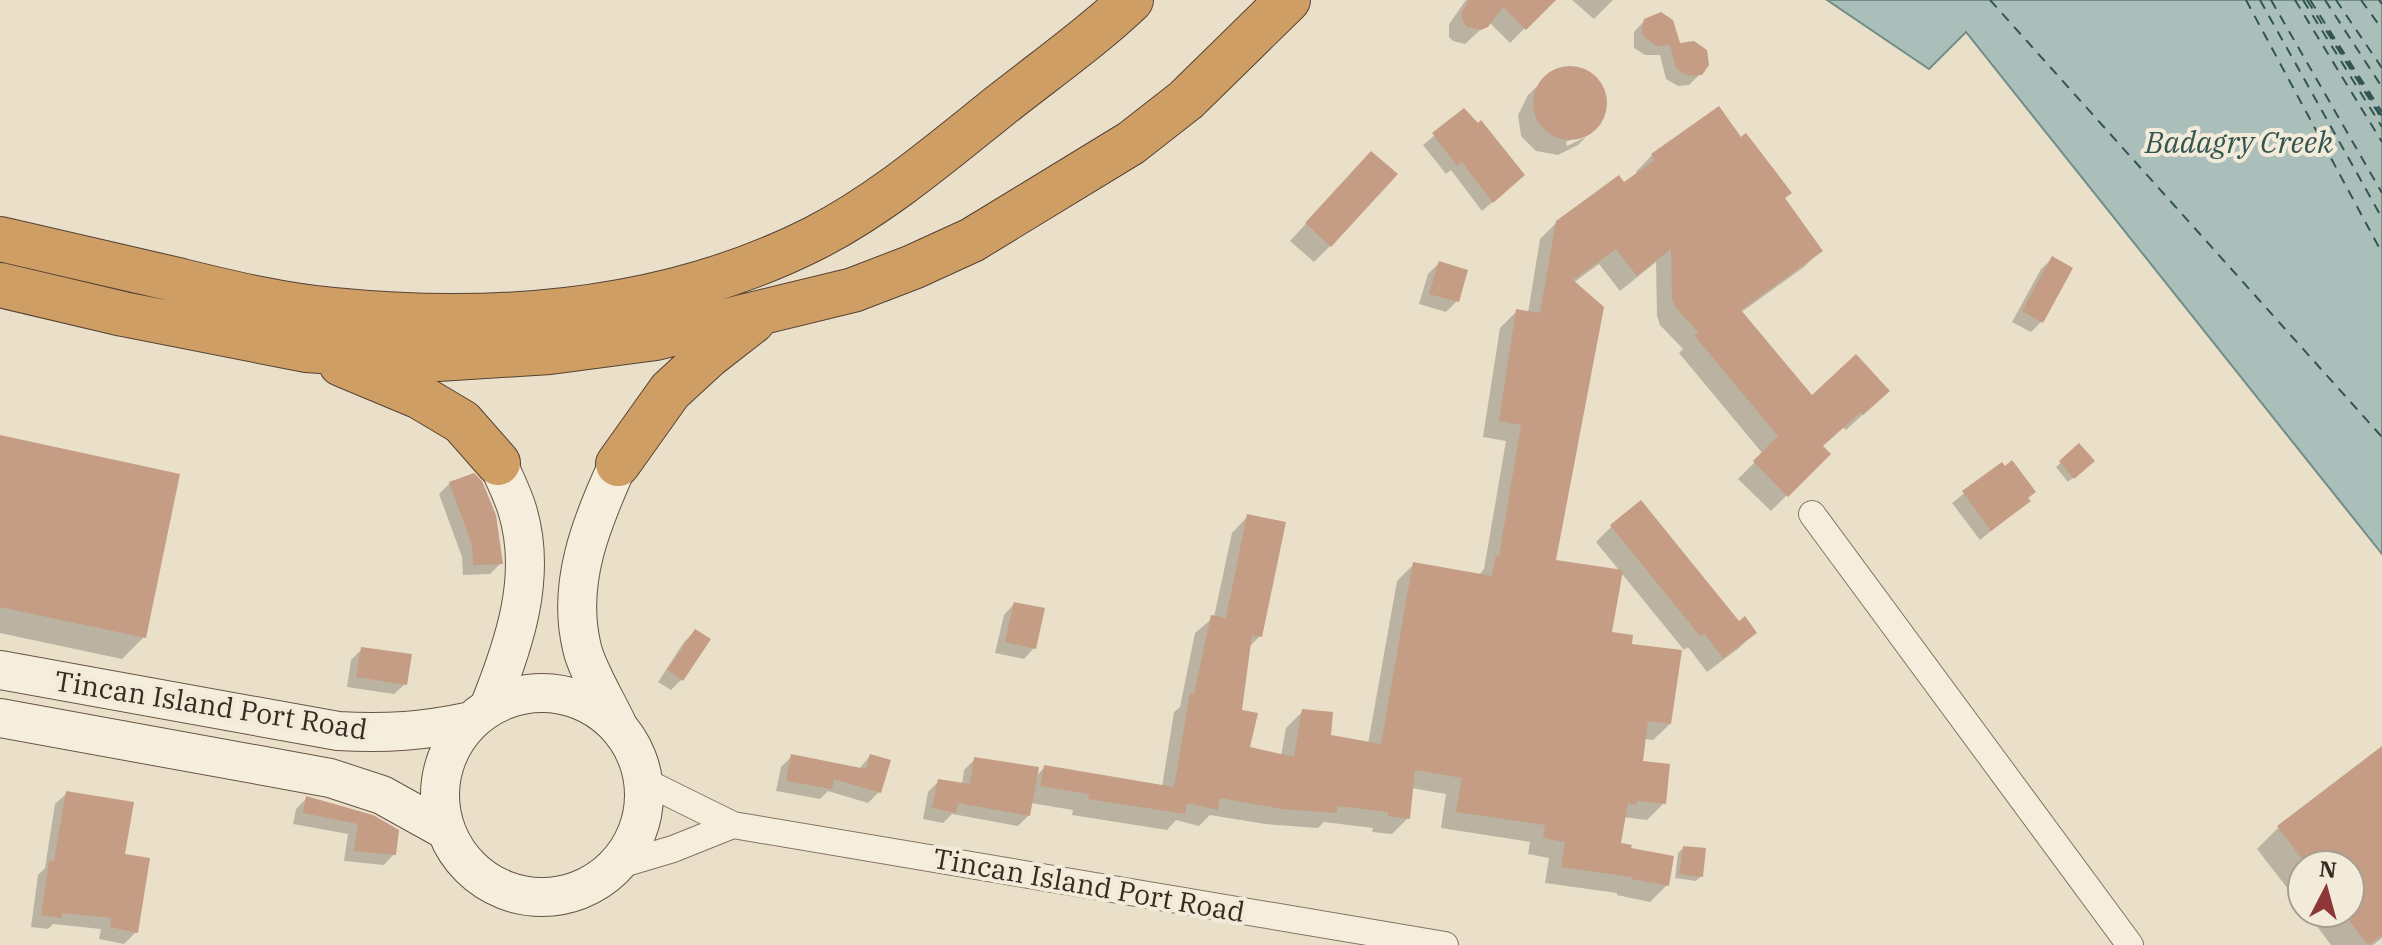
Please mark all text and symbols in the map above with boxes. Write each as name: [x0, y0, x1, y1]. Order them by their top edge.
water label: Badagry Creek: [2144, 122, 2333, 161]
street label: Tincan Island Port Road: [52, 662, 370, 747]
street label: Tincan Island Port Road: [930, 839, 1248, 930]
north arrow: [2286, 849, 2366, 929]
text: N: [2318, 853, 2338, 884]

